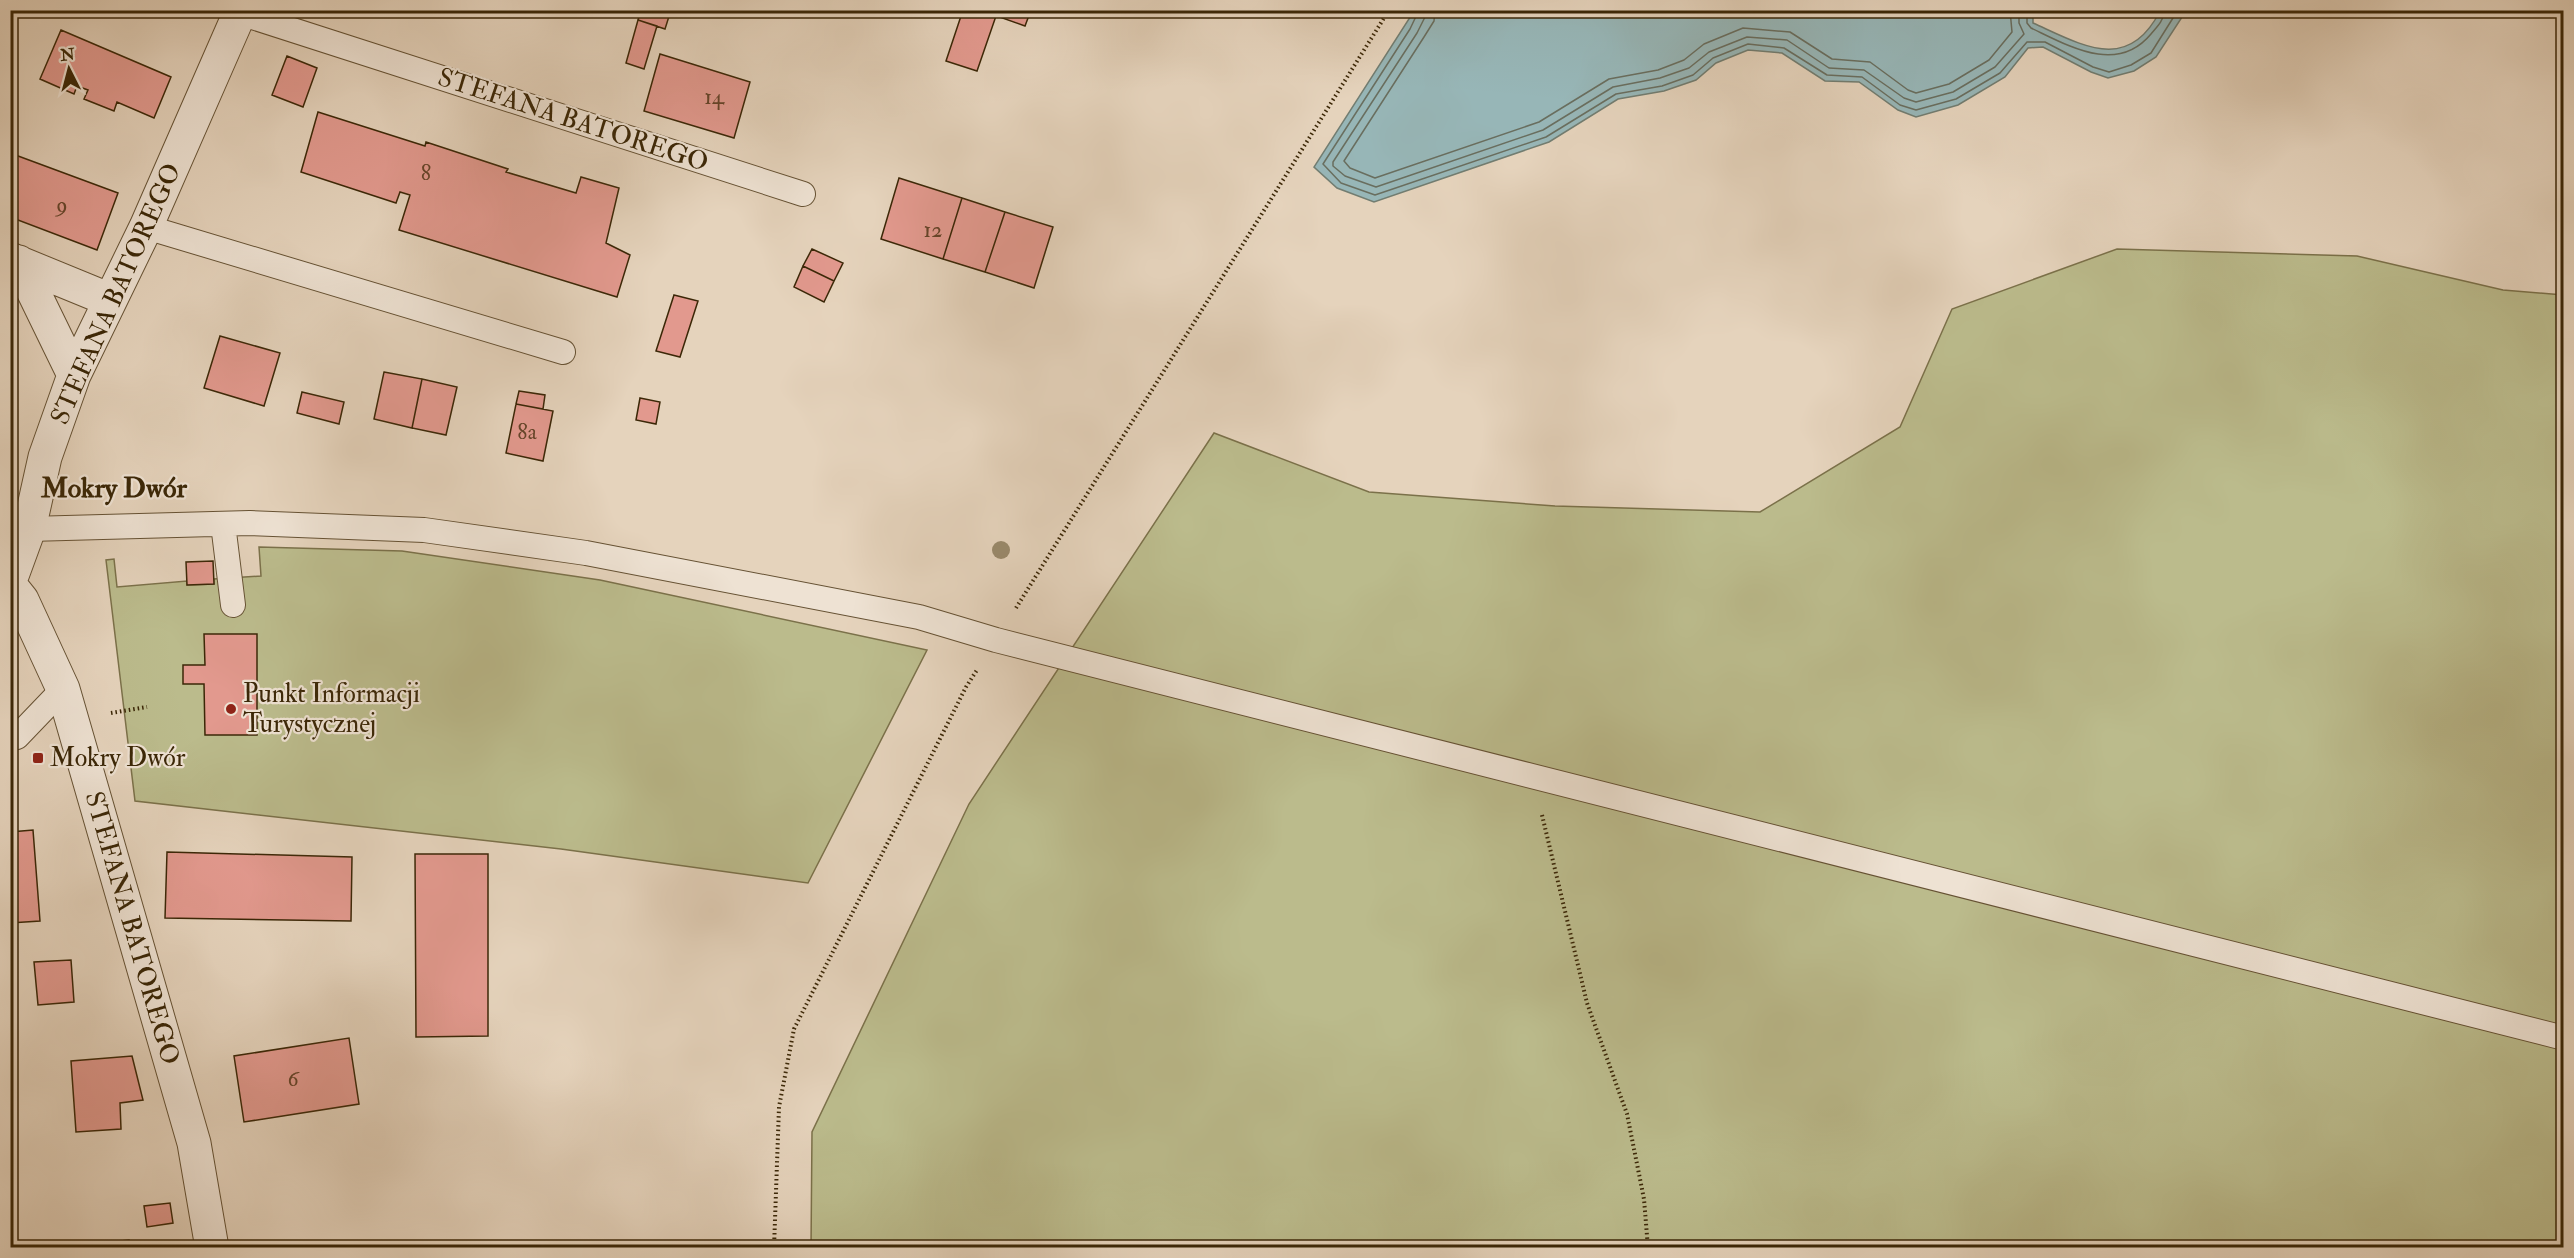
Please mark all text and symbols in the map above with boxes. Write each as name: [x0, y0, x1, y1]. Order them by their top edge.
north arrow: [39, 39, 99, 99]
text: N: [58, 44, 76, 66]
street label: STEFANA BATOREGO: [434, 61, 712, 179]
house number: 14: [704, 83, 725, 111]
street label: STEFANA BATOREGO: [44, 158, 188, 430]
house number: 8: [421, 159, 431, 187]
house number: 9: [54, 191, 68, 219]
house number: 12: [923, 216, 943, 244]
house number: 8a: [517, 418, 538, 446]
district label: Mokry Dwór: [40, 471, 187, 506]
place label: Punkt Informacji Turystycznej: [243, 678, 420, 740]
marker: Punkt Informacji Turystycznej: [224, 702, 238, 716]
place label: Mokry Dwór: [50, 742, 186, 774]
marker: Mokry Dwór: [31, 751, 45, 765]
street label: STEFANA BATOREGO: [78, 788, 186, 1068]
house number: 6: [287, 1065, 300, 1093]

